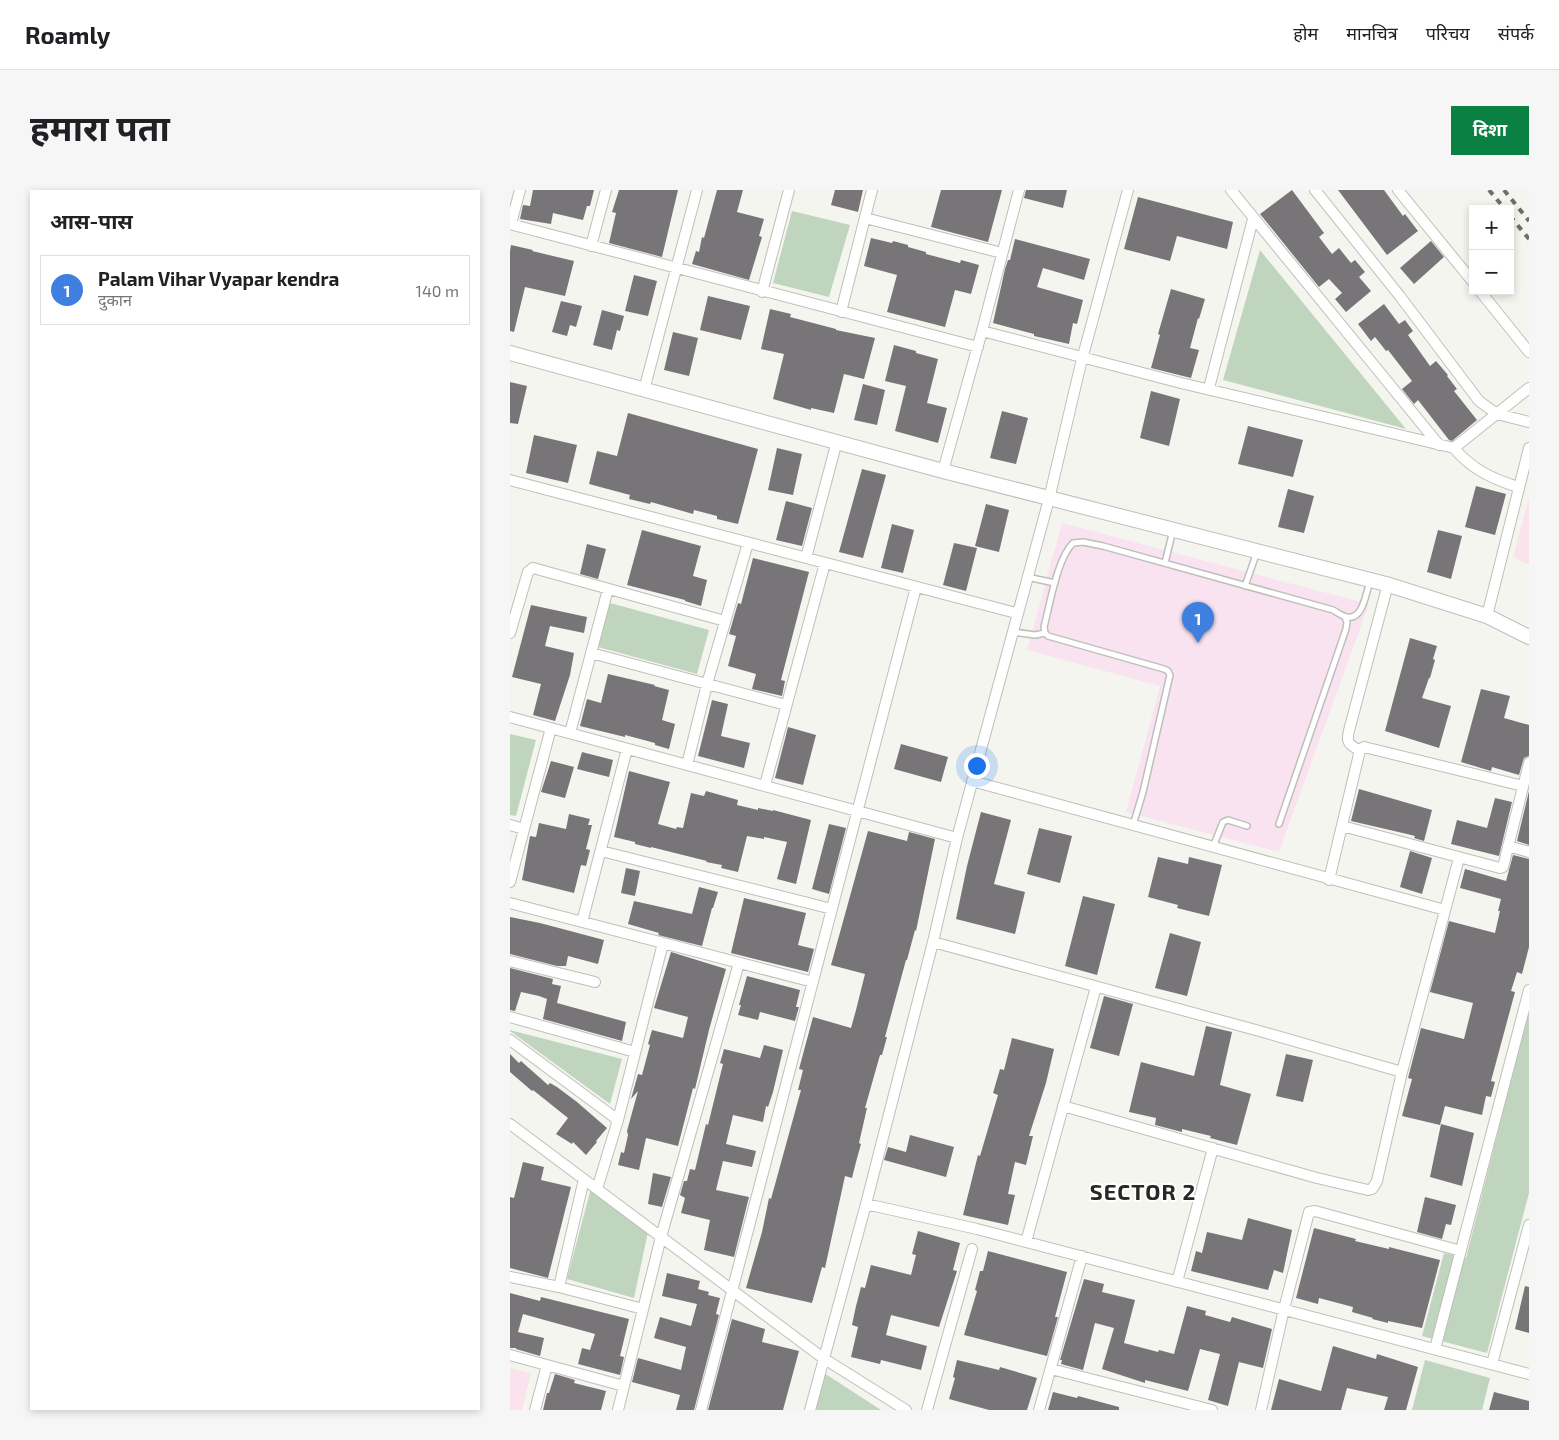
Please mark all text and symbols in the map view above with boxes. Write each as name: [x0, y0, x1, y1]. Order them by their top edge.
text: Roamly: [25, 20, 110, 49]
text: होम: [1293, 22, 1318, 44]
text: मानचित्र: [1346, 22, 1398, 44]
text: परिचय: [1426, 22, 1470, 44]
text: संपर्क: [1498, 22, 1534, 44]
text: हमारा पता: [30, 106, 170, 148]
button: दिशा: [1451, 106, 1529, 155]
map controls: [1469, 205, 1514, 295]
button: +: [1469, 205, 1514, 250]
text: आस-पास: [50, 208, 133, 233]
button: −: [1469, 250, 1514, 295]
text: Palam Vihar Vyapar kendra: [98, 267, 339, 290]
text: 1: [64, 281, 70, 300]
text: 140 m: [416, 281, 459, 300]
text: दुकान: [98, 290, 132, 309]
pin: 1: [1182, 602, 1214, 643]
your location: [964, 753, 990, 779]
district label: SECTOR 2: [1090, 1178, 1196, 1204]

